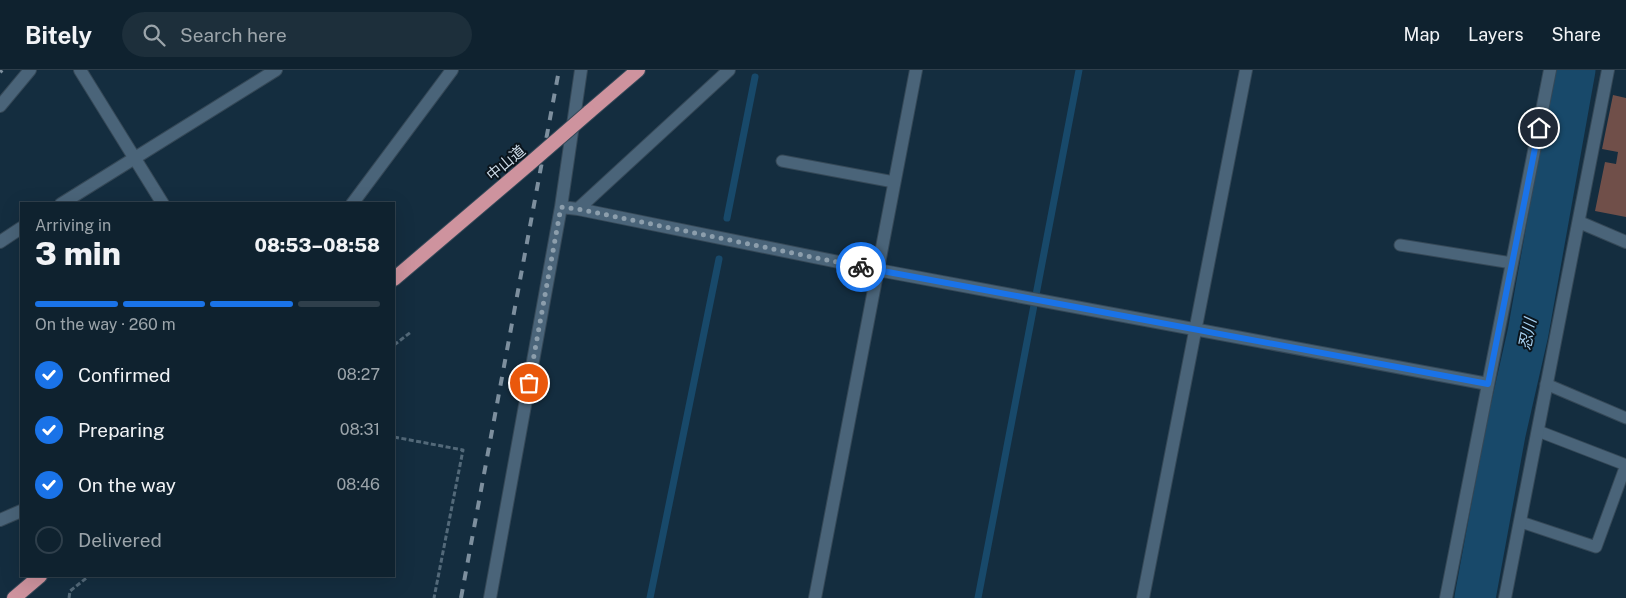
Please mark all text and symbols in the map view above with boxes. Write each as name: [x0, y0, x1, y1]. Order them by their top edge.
search box: [122, 12, 472, 57]
text: Bitely: [25, 21, 92, 49]
icon: search: [140, 21, 168, 49]
text: Search here: [180, 24, 287, 46]
text: Map: [1404, 24, 1440, 45]
text: Layers: [1468, 24, 1524, 45]
text: Share: [1552, 24, 1601, 45]
pin: [1518, 107, 1560, 149]
icon: home: [1525, 114, 1553, 142]
street label: 中山道: [483, 142, 528, 184]
text: Arriving in: [35, 216, 111, 235]
text: 08:53–08:58: [254, 234, 380, 256]
text: 3 min: [35, 235, 121, 272]
courier: [836, 242, 886, 292]
icon: bike: [847, 253, 875, 281]
text: On the way · 260 m: [35, 315, 176, 334]
water label: 忍川: [1515, 315, 1540, 352]
icon: check: [35, 361, 63, 389]
pin: [508, 362, 550, 404]
text: Confirmed: [78, 364, 171, 386]
text: 08:27: [337, 365, 380, 384]
icon: bag: [515, 369, 543, 397]
icon: check: [35, 416, 63, 444]
text: Preparing: [78, 419, 165, 441]
text: 08:31: [340, 420, 380, 439]
icon: check: [35, 471, 63, 499]
text: On the way: [78, 474, 176, 496]
text: 08:46: [336, 475, 380, 494]
text: Delivered: [78, 529, 162, 551]

